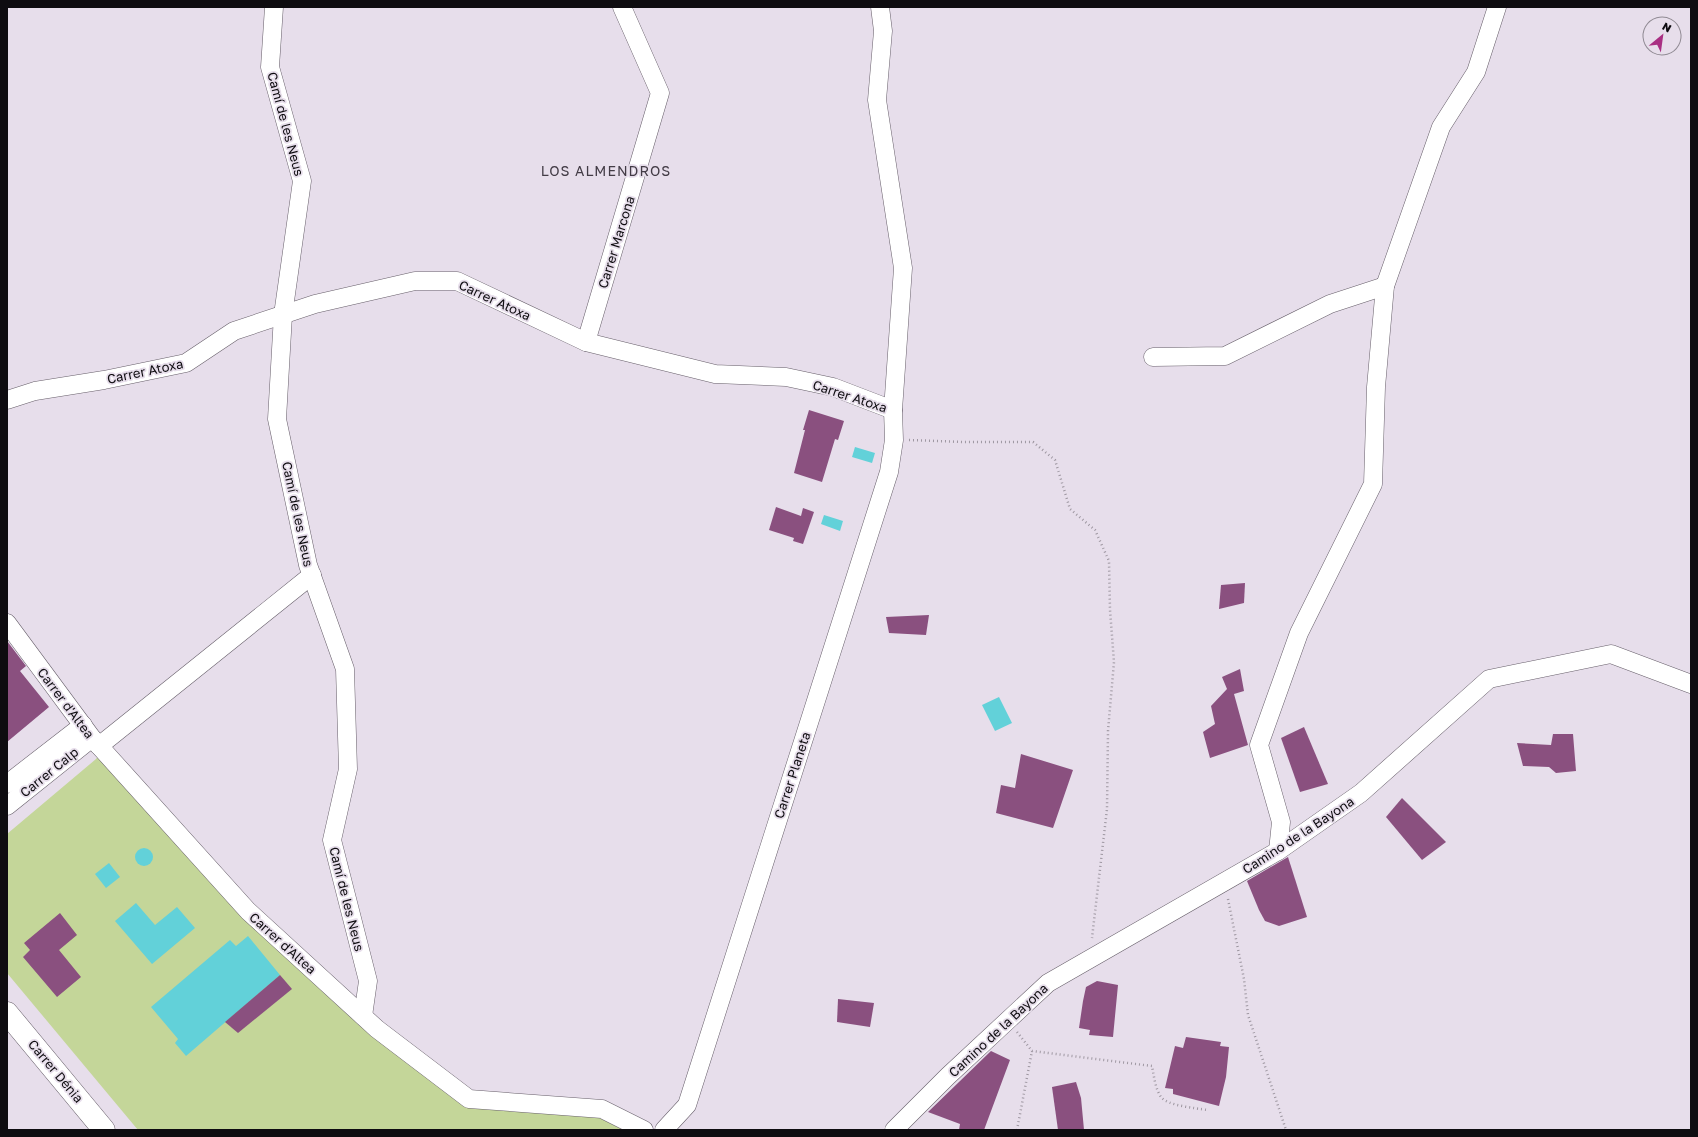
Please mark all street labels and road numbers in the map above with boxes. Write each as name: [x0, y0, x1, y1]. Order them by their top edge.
street label: Camí de les Neus: [264, 70, 308, 178]
street label: Carrer Marcona: [594, 194, 638, 290]
street label: Carrer Atoxa: [457, 276, 533, 324]
street label: Carrer Atoxa: [106, 355, 184, 387]
street label: Carrer Atoxa: [811, 376, 889, 416]
street label: Camí de les Neus: [279, 460, 317, 568]
street label: Carrer d'Altea: [34, 665, 98, 741]
street label: Carrer Planeta: [770, 730, 814, 820]
street label: Carrer Calp: [17, 744, 81, 800]
street label: Camino de la Bayona: [1239, 793, 1357, 877]
street label: Camí de les Neus: [326, 845, 368, 953]
street label: Carrer d'Altea: [246, 909, 320, 977]
street label: Camino de la Bayona: [945, 980, 1051, 1080]
street label: Carrer Dénia: [25, 1036, 87, 1106]

